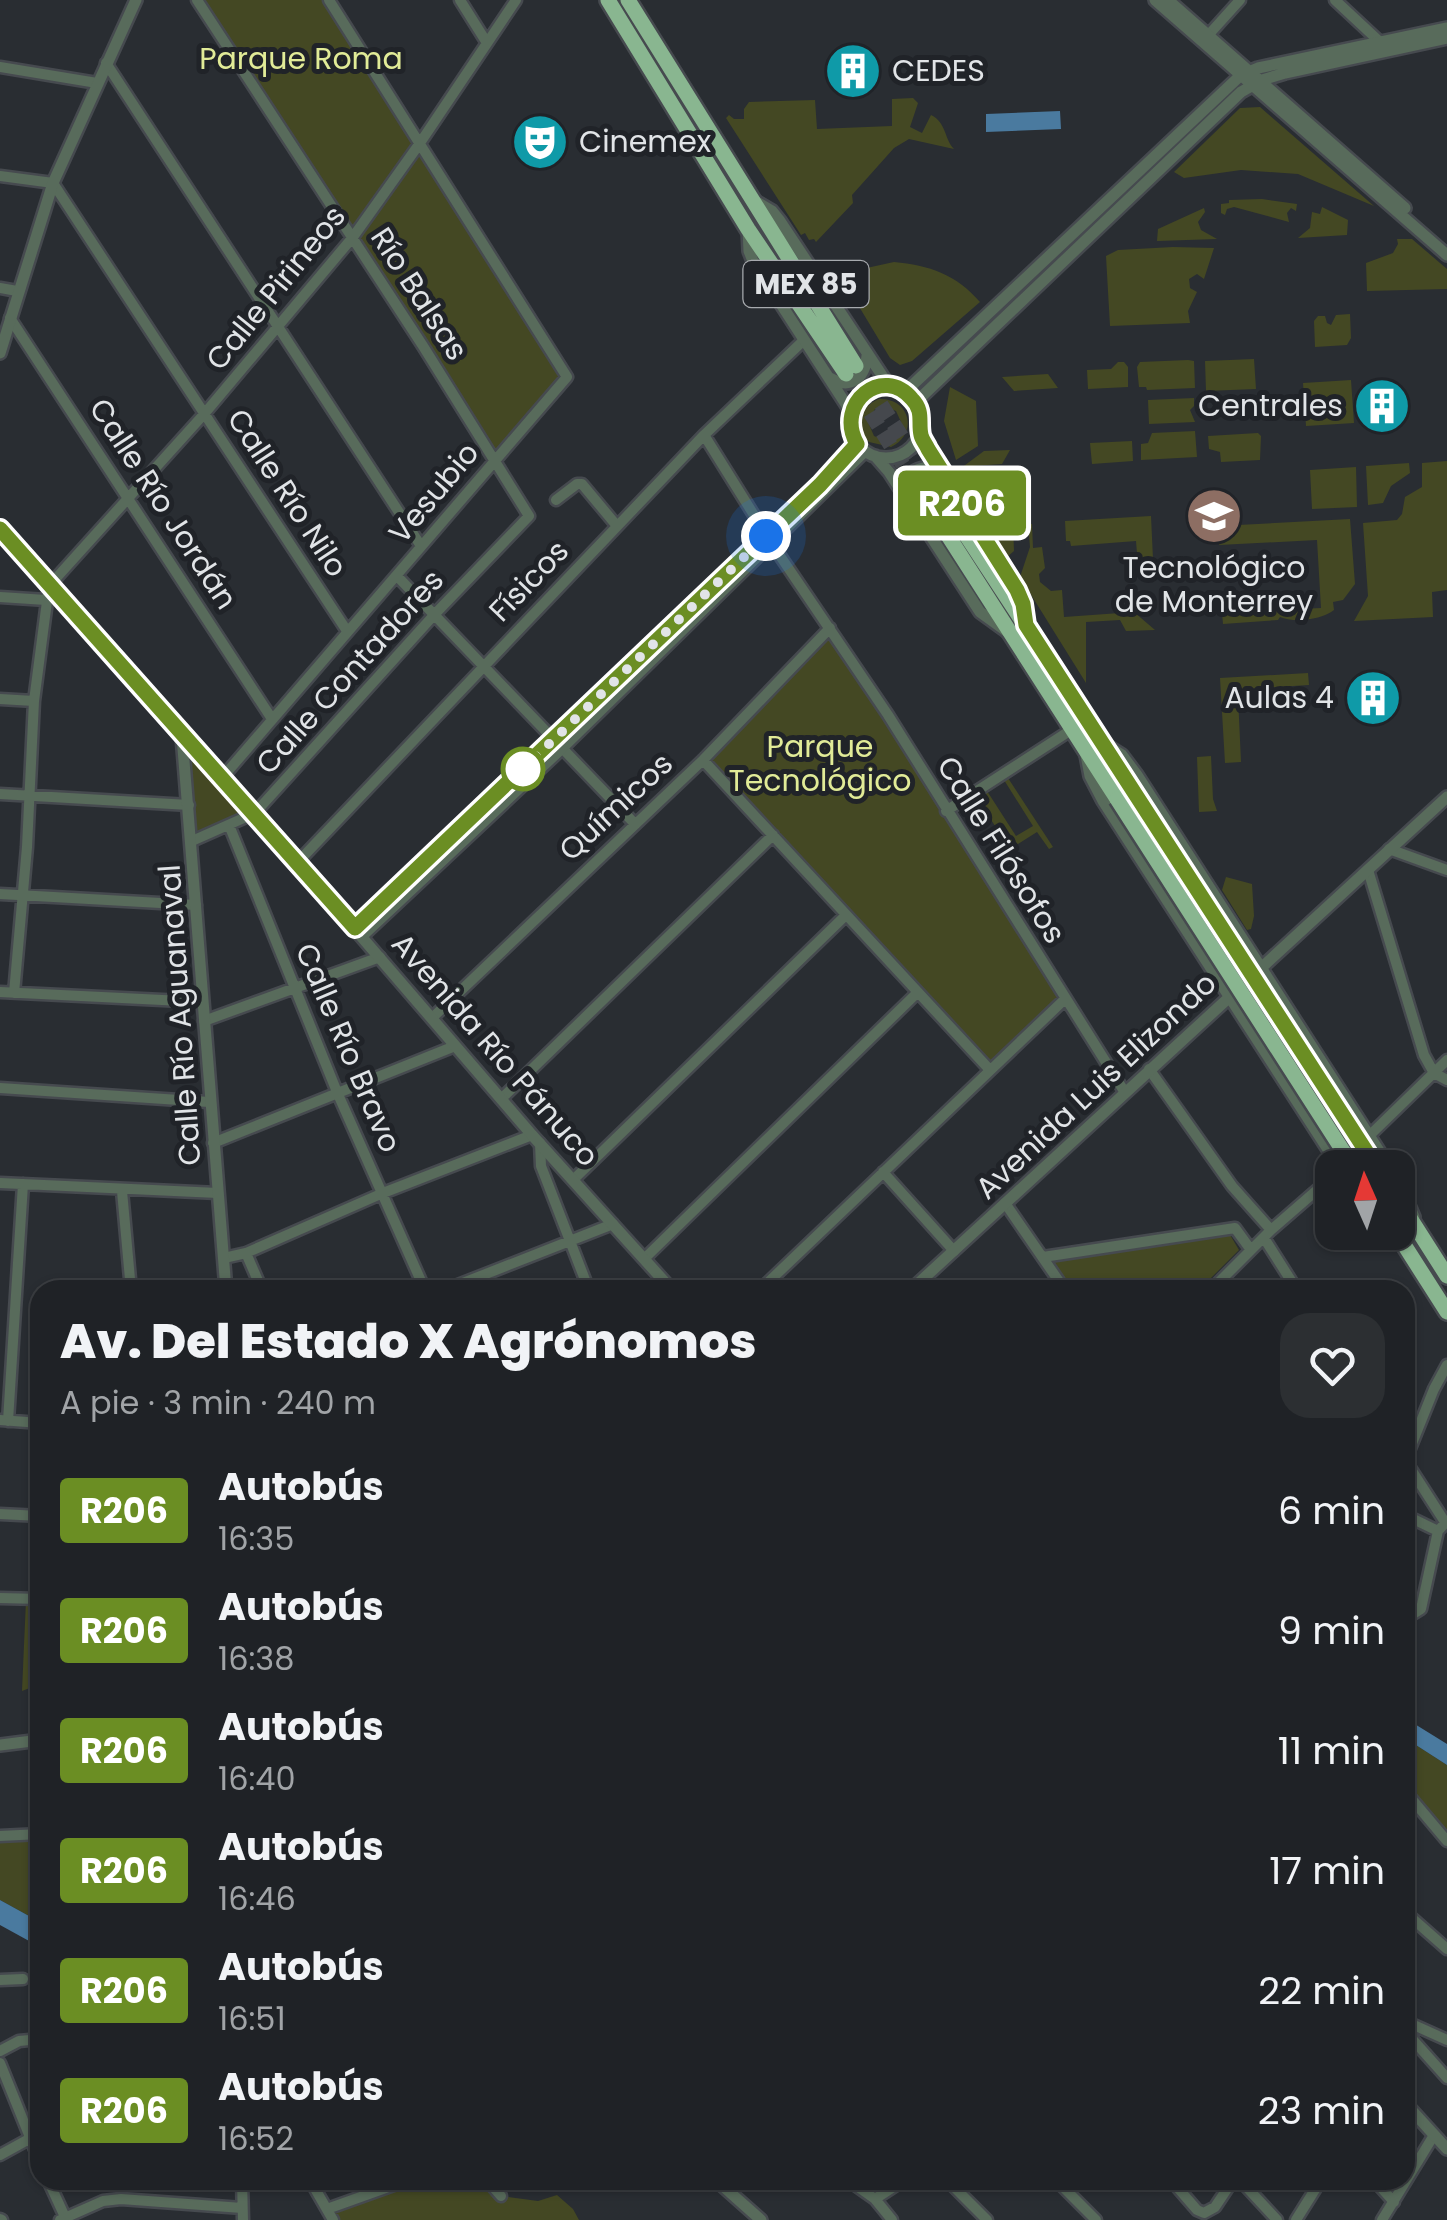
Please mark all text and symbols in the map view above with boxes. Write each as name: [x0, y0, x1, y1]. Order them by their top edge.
park label: Parque Roma: [199, 37, 403, 80]
building icon: CEDES: [823, 41, 883, 101]
place label: CEDES: [892, 49, 985, 92]
theatre icon: Cinemex: [510, 112, 570, 172]
place label: Cinemex: [579, 120, 711, 163]
street label: Calle Pirineos: [196, 196, 356, 379]
street label: Río Balsas: [360, 219, 478, 369]
road number: MEX 85: [744, 261, 868, 307]
building icon: Centrales: [1352, 376, 1412, 436]
place label: Centrales: [1198, 384, 1343, 427]
street label: Calle Río Jordán: [79, 390, 248, 618]
street label: Calle Río Nilo: [217, 400, 358, 585]
street label: Vesubio: [378, 433, 489, 553]
line badge: R206: [892, 470, 1032, 536]
text: R206: [918, 479, 1006, 528]
school or university icon: Tecnológico de Monterrey: [1184, 486, 1244, 546]
your location: [741, 511, 791, 561]
street label: Físicos: [479, 530, 578, 631]
place label: Tecnológico de Monterrey: [1115, 546, 1313, 623]
street label: Calle Contadores: [246, 560, 453, 784]
building icon: Aulas 4: [1343, 668, 1403, 728]
place label: Aulas 4: [1224, 676, 1334, 719]
park label: Parque Tecnológico: [728, 725, 912, 802]
street label: Químicos: [549, 743, 682, 871]
unlabelled marker: [502, 748, 544, 790]
street label: Calle Filósofos: [927, 748, 1076, 952]
street label: Calle Río Aguanaval: [148, 863, 211, 1167]
street label: Avenida Río Pánuco: [382, 923, 609, 1176]
street label: Calle Río Bravo: [285, 937, 412, 1159]
street label: Avenida Luis Elizondo: [966, 962, 1226, 1209]
north arrow: [1315, 1150, 1415, 1250]
map controls: [1315, 1150, 1415, 1250]
text: Av. Del Estado X Agrónomos: [60, 1308, 757, 1375]
button: heart: [1280, 1313, 1385, 1418]
text: A pie · 3 min · 240 m: [60, 1380, 376, 1425]
text: Autobús: [218, 1460, 384, 1513]
text: 6 min: [1278, 1484, 1385, 1537]
text: R206: [80, 1486, 168, 1535]
text: 16:35: [218, 1516, 294, 1561]
text: Autobús: [218, 1580, 384, 1633]
text: 9 min: [1278, 1604, 1385, 1657]
text: R206: [80, 1606, 168, 1655]
text: 16:38: [218, 1636, 294, 1681]
text: Autobús: [218, 1700, 384, 1753]
text: 11 min: [1278, 1724, 1385, 1777]
text: R206: [80, 1726, 168, 1775]
text: 16:40: [218, 1756, 296, 1801]
text: Autobús: [218, 1820, 384, 1873]
text: 17 min: [1269, 1844, 1385, 1897]
text: R206: [80, 1846, 168, 1895]
text: 16:46: [218, 1876, 296, 1921]
text: Autobús: [218, 1940, 384, 1993]
text: 22 min: [1258, 1964, 1385, 2017]
text: R206: [80, 1966, 168, 2015]
text: 16:51: [218, 1996, 286, 2041]
text: Autobús: [218, 2060, 384, 2113]
text: 23 min: [1258, 2084, 1385, 2137]
text: R206: [80, 2086, 168, 2135]
text: 16:52: [218, 2116, 294, 2161]

